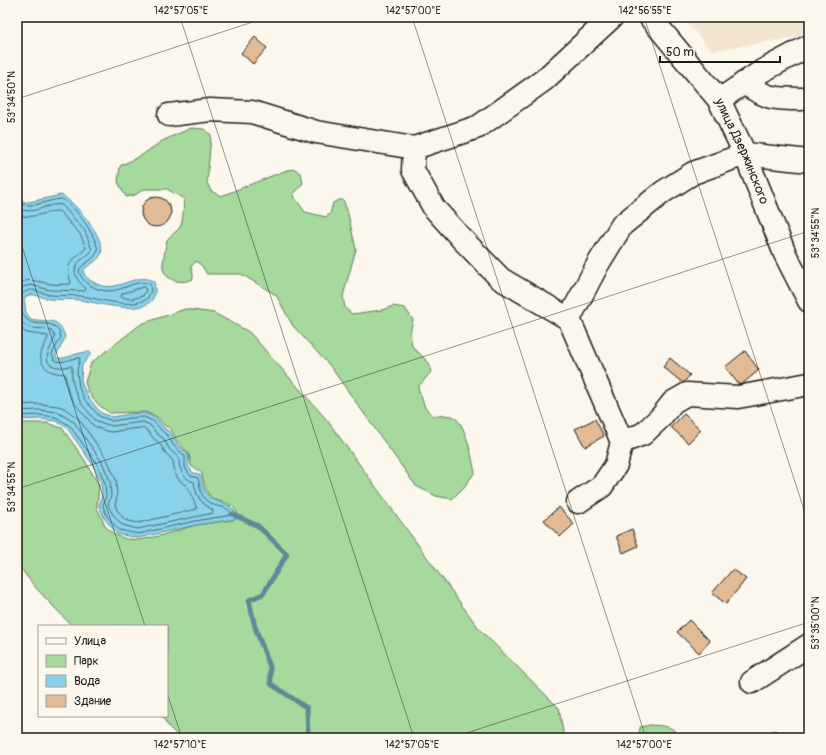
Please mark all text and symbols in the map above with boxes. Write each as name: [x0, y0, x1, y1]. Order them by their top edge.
text: 142°57'05"E: [154, 5, 208, 17]
text: 142°57'00"E: [385, 5, 441, 17]
text: 142°56'55"E: [619, 5, 672, 17]
scale bar: [660, 38, 780, 64]
text: 50 m: [666, 45, 694, 60]
text: 53°34'50"N: [6, 71, 18, 123]
street label: улица Дзержинского: [711, 95, 772, 206]
text: 53°34'55"N: [810, 208, 822, 258]
text: 53°34'55"N: [6, 462, 18, 512]
text: 53°35'00"N: [810, 596, 822, 649]
legend: [38, 625, 168, 717]
text: Улица: [74, 634, 106, 649]
text: Парк: [74, 654, 99, 669]
text: Вода: [74, 674, 100, 689]
text: Здание: [74, 694, 111, 709]
text: 142°57'10"E: [154, 739, 206, 751]
text: 142°57'05"E: [385, 739, 439, 751]
text: 142°57'00"E: [616, 739, 672, 751]

